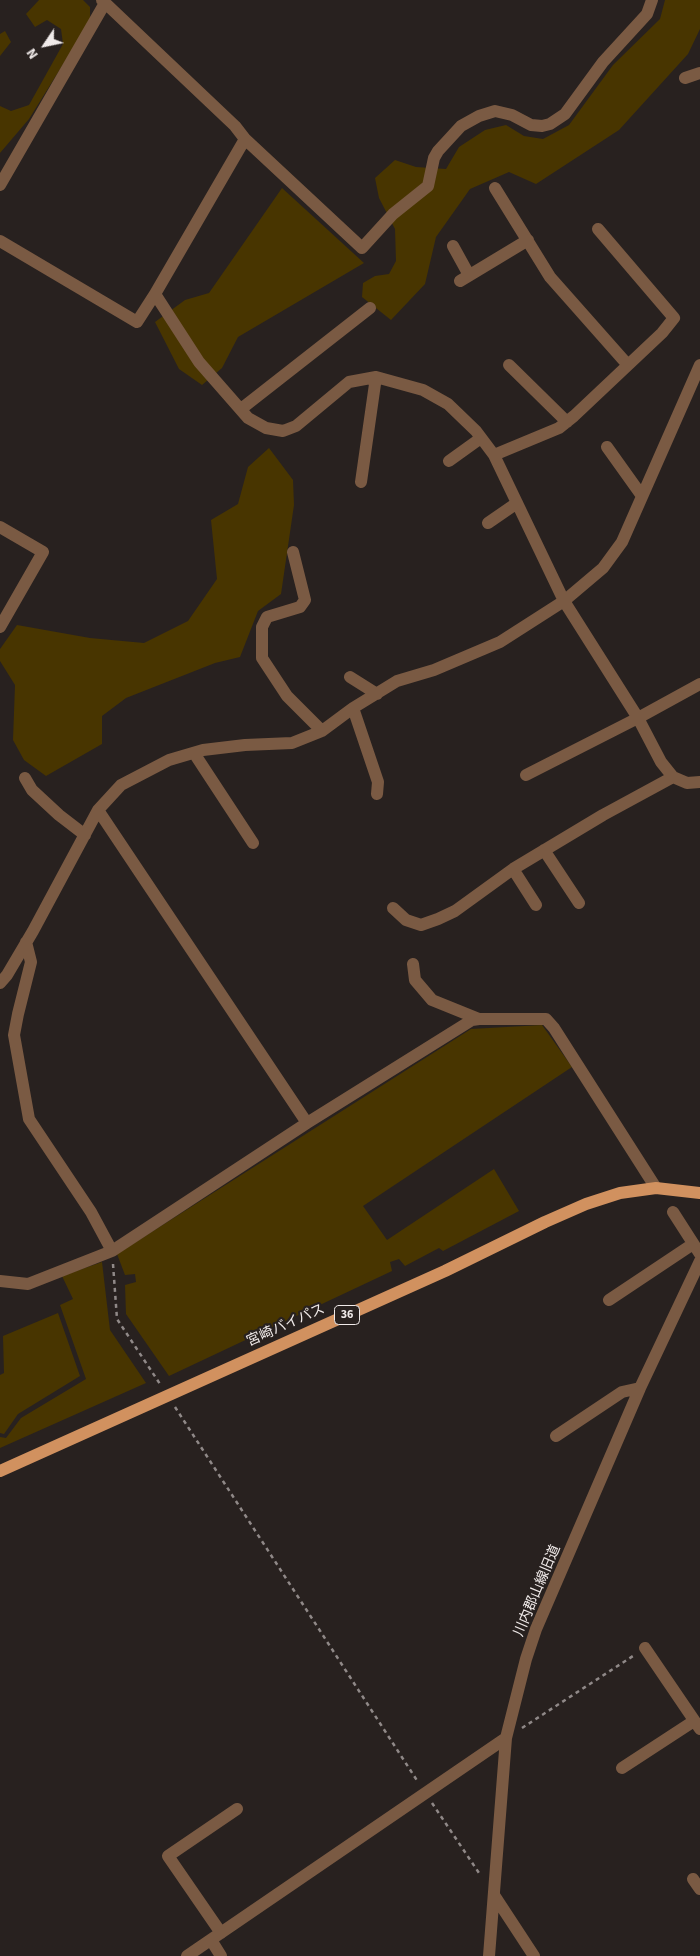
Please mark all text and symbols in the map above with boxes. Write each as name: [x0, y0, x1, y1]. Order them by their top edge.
north arrow: [20, 20, 70, 70]
text: N: [22, 44, 43, 63]
street label: 宮崎バイパス: [244, 1301, 328, 1351]
road number: 36: [334, 1306, 360, 1324]
street label: 川内郡山線旧道: [511, 1543, 565, 1639]

